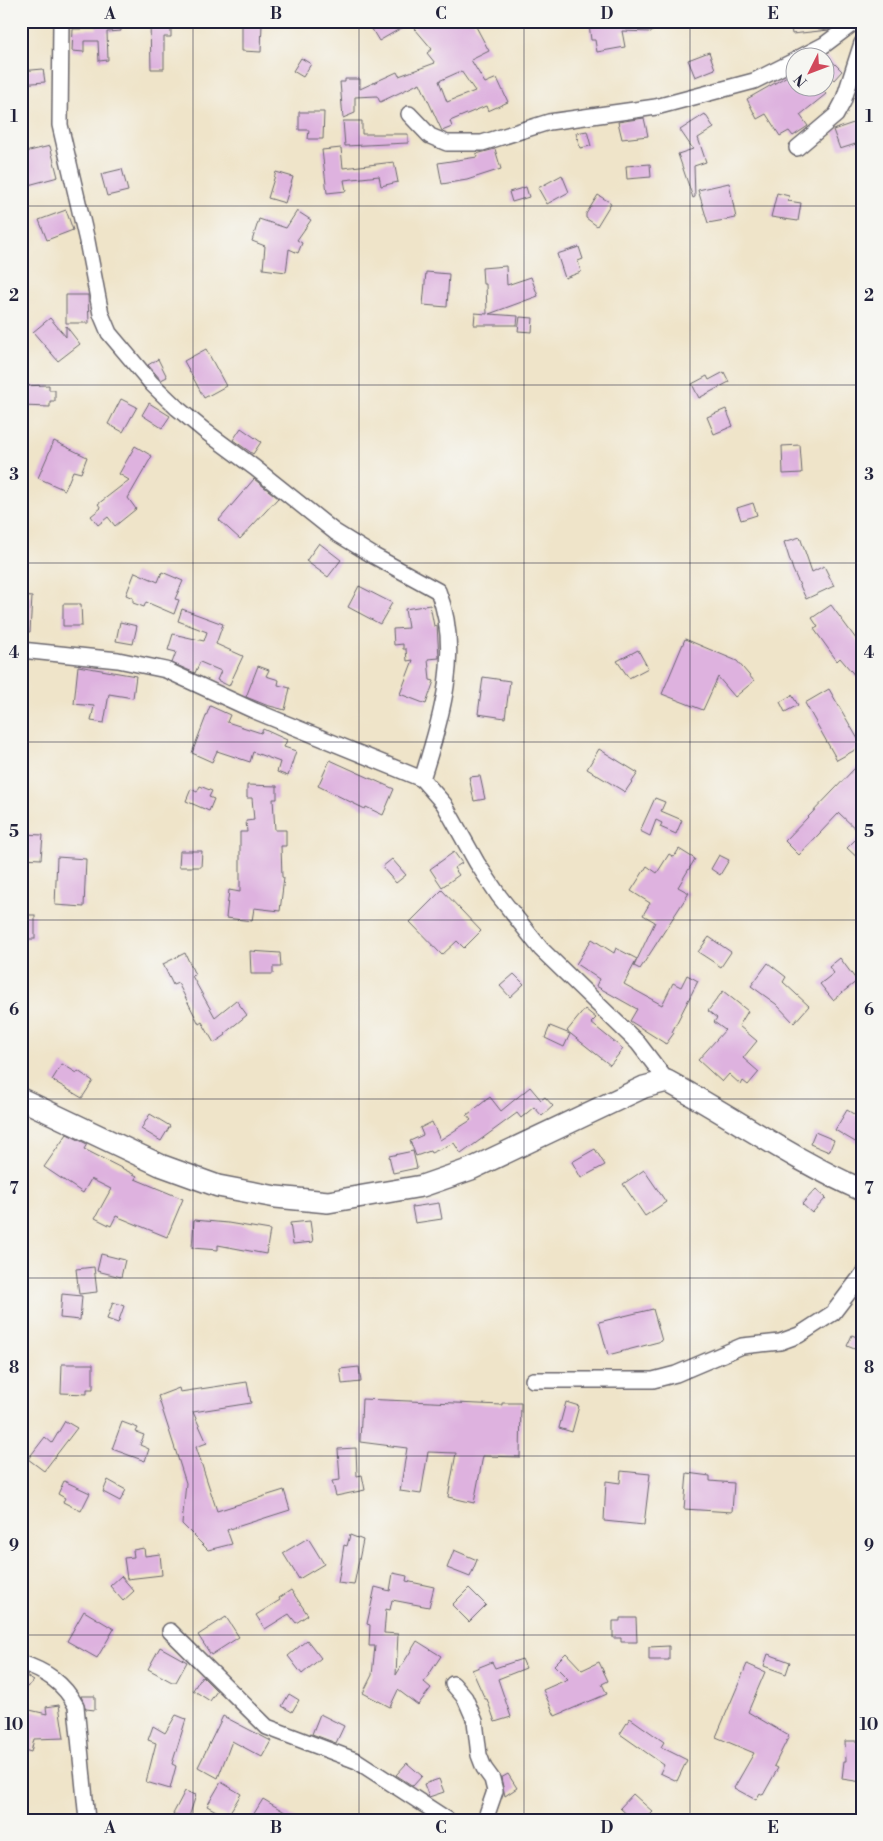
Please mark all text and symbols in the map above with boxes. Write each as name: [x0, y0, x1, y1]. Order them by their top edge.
text: A: [103, 4, 116, 24]
text: B: [270, 4, 282, 24]
text: C: [435, 4, 447, 24]
text: D: [601, 4, 614, 24]
text: E: [767, 4, 779, 24]
north arrow: [786, 48, 836, 98]
text: N: [791, 70, 811, 90]
text: 1: [10, 107, 18, 127]
text: 1: [865, 107, 873, 127]
text: 2: [9, 286, 19, 306]
text: 2: [864, 286, 874, 306]
text: 3: [9, 465, 19, 485]
text: 3: [864, 465, 874, 485]
text: 4: [9, 643, 20, 663]
text: 4: [864, 643, 875, 663]
text: 5: [9, 822, 19, 842]
text: 5: [864, 822, 874, 842]
text: 6: [9, 1000, 19, 1020]
text: 6: [864, 1000, 874, 1020]
text: 7: [9, 1179, 19, 1199]
text: 7: [864, 1179, 874, 1199]
text: 8: [9, 1358, 19, 1378]
text: 8: [864, 1358, 874, 1378]
text: 9: [9, 1536, 19, 1556]
text: 9: [864, 1536, 874, 1556]
text: 10: [5, 1715, 23, 1735]
text: 10: [860, 1715, 878, 1735]
text: A: [103, 1818, 116, 1838]
text: B: [270, 1818, 282, 1838]
text: C: [435, 1818, 447, 1838]
text: D: [601, 1818, 614, 1838]
text: E: [767, 1818, 779, 1838]

